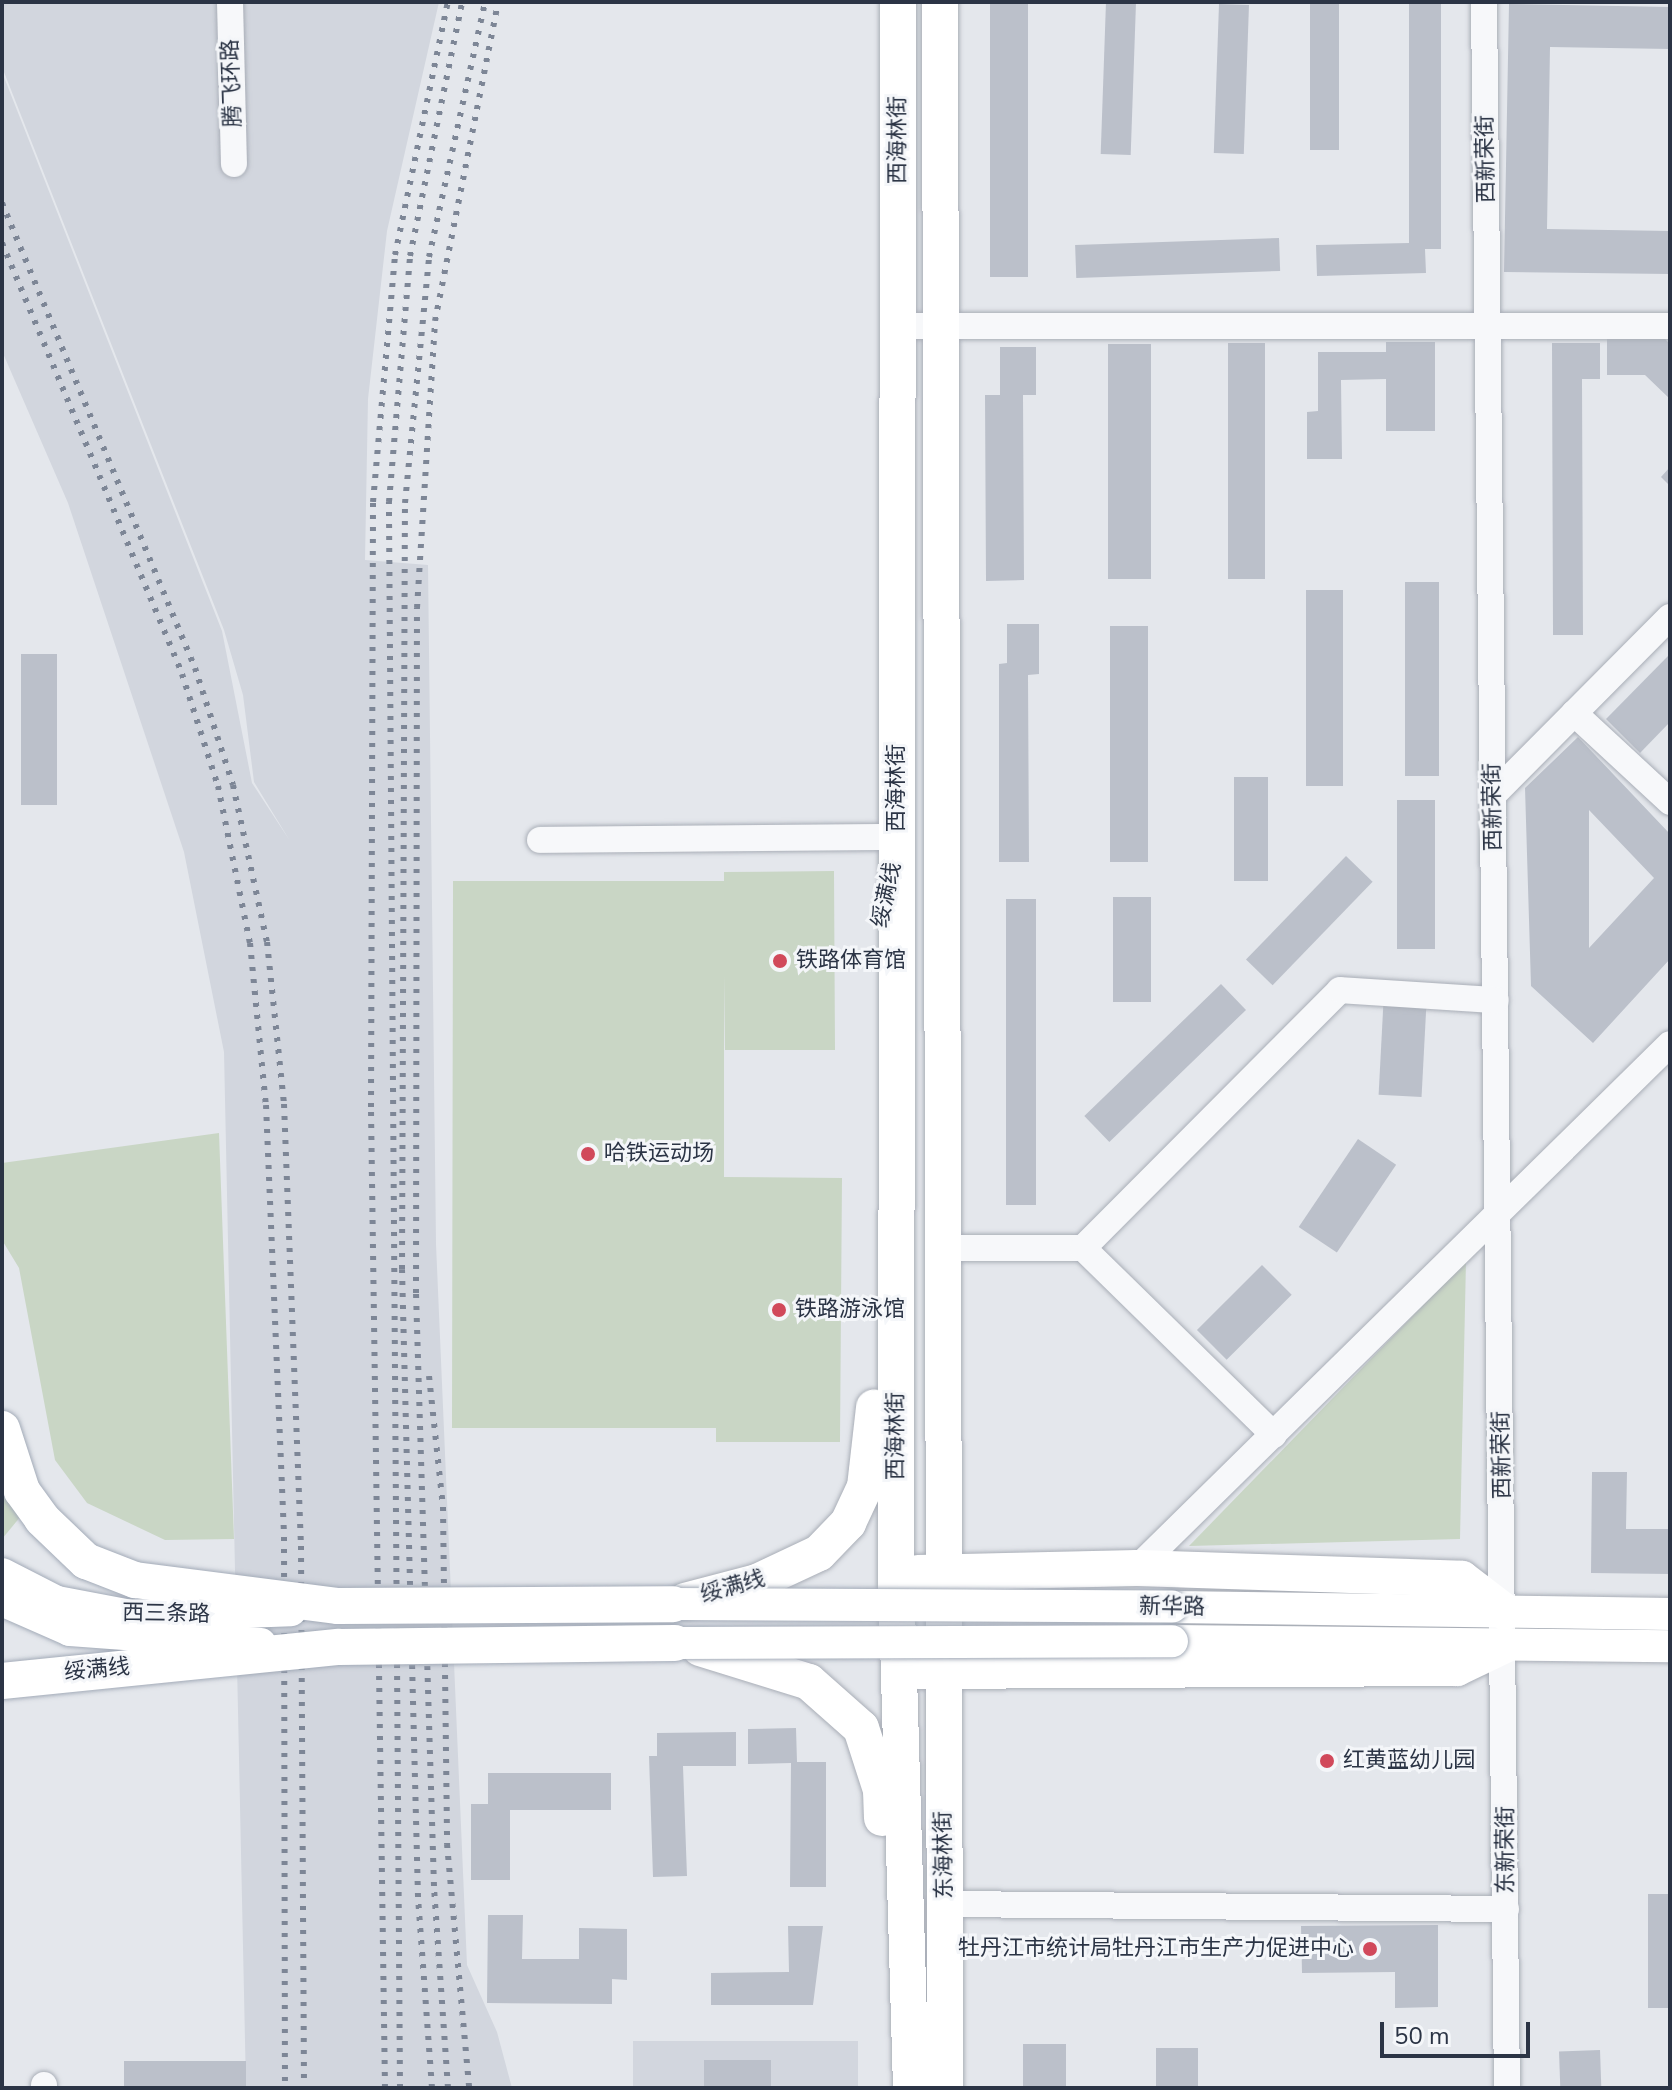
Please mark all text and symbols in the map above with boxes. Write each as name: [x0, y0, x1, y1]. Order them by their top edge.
street label: 腾飞环路: [217, 39, 247, 127]
street label: 西海林街: [885, 96, 911, 184]
street label: 西新荣街: [1472, 115, 1500, 203]
street label: 西海林街: [884, 744, 910, 832]
street label: 西新荣街: [1479, 763, 1507, 851]
street label: 绥满线: [867, 860, 907, 930]
place label: 铁路体育馆: [796, 948, 906, 974]
marker: 铁路体育馆: [771, 952, 789, 970]
place label: 哈铁运动场: [604, 1141, 714, 1167]
marker: 哈铁运动场: [579, 1145, 597, 1163]
place label: 铁路游泳馆: [795, 1297, 905, 1323]
marker: 铁路游泳馆: [770, 1301, 788, 1319]
street label: 西海林街: [883, 1392, 909, 1480]
street label: 西新荣街: [1488, 1411, 1516, 1499]
street label: 绥满线: [698, 1565, 768, 1609]
street label: 新华路: [1139, 1593, 1205, 1621]
street label: 西三条路: [122, 1600, 210, 1628]
street label: 绥满线: [63, 1654, 131, 1686]
place label: 红黄蓝幼儿园: [1343, 1748, 1475, 1774]
marker: 红黄蓝幼儿园: [1318, 1752, 1336, 1770]
street label: 东新荣街: [1493, 1806, 1519, 1894]
street label: 东海林街: [930, 1811, 958, 1899]
place label: 牡丹江市统计局牡丹江市生产力促进中心: [958, 1936, 1354, 1962]
marker: 牡丹江市统计局牡丹江市生产力促进中心: [1361, 1940, 1379, 1958]
scale bar: [1384, 2006, 1534, 2056]
text: 50 m: [1394, 2020, 1450, 2052]

